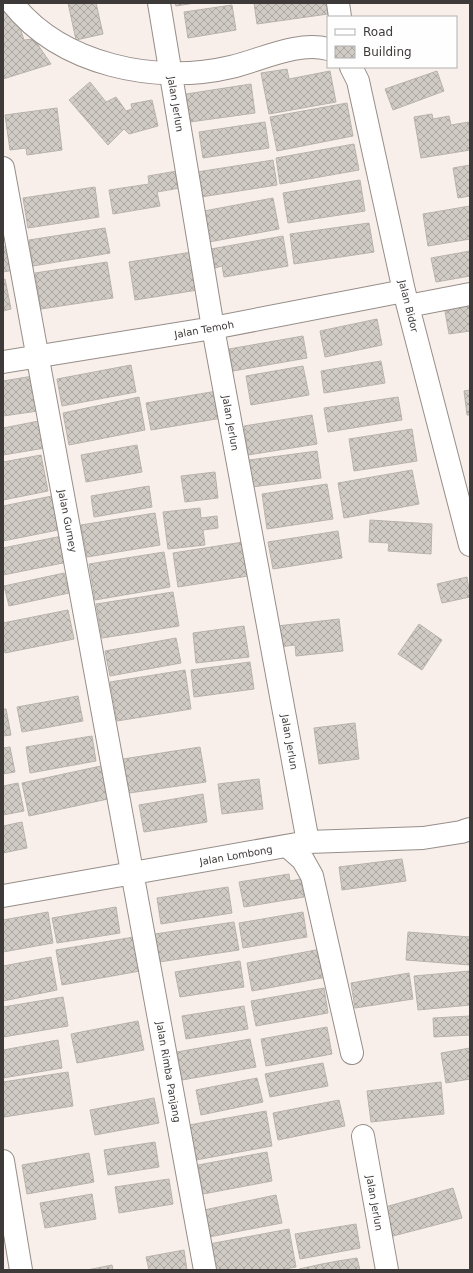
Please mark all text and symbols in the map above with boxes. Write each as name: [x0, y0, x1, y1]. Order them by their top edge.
legend: [327, 16, 457, 68]
text: Road: [363, 25, 393, 39]
text: Building: [363, 45, 412, 59]
street label: Jalan Jerlun: [166, 74, 185, 133]
street label: Jalan Bidor: [396, 278, 421, 334]
street label: Jalan Temoh: [172, 319, 235, 340]
street label: Jalan Jerlun: [220, 393, 241, 452]
street label: Jalan Gurney: [56, 488, 79, 554]
street label: Jalan Jerlun: [279, 712, 300, 771]
street label: Jalan Lombong: [198, 844, 273, 867]
street label: Jalan Rimba Panjang: [154, 1020, 183, 1123]
street label: Jalan Jerlun: [364, 1173, 385, 1232]

